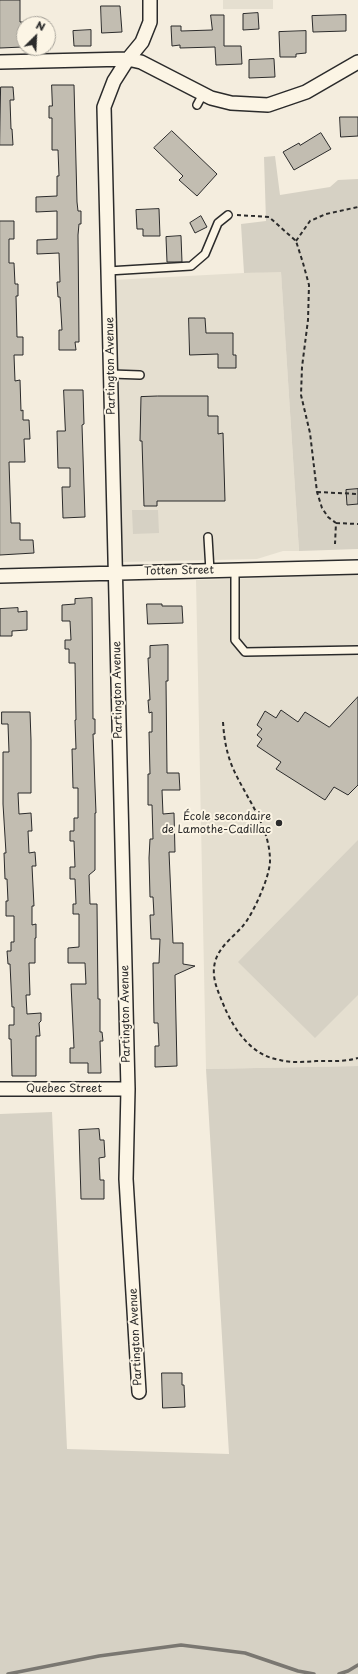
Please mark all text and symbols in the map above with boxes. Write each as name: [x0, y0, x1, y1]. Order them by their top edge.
north arrow: [16, 16, 56, 56]
text: N: [33, 16, 48, 35]
street label: Partington Avenue: [104, 317, 118, 415]
street label: Totten Street: [144, 564, 214, 578]
street label: Partington Avenue: [111, 641, 125, 739]
place label: École secondaire de Lamothe-Cadillac: [162, 810, 271, 836]
marker: École secondaire de Lamothe-Cadillac: [274, 818, 284, 828]
street label: Partington Avenue: [119, 965, 133, 1063]
street label: Quebec Street: [26, 1082, 102, 1096]
street label: Partington Avenue: [127, 1288, 145, 1386]

